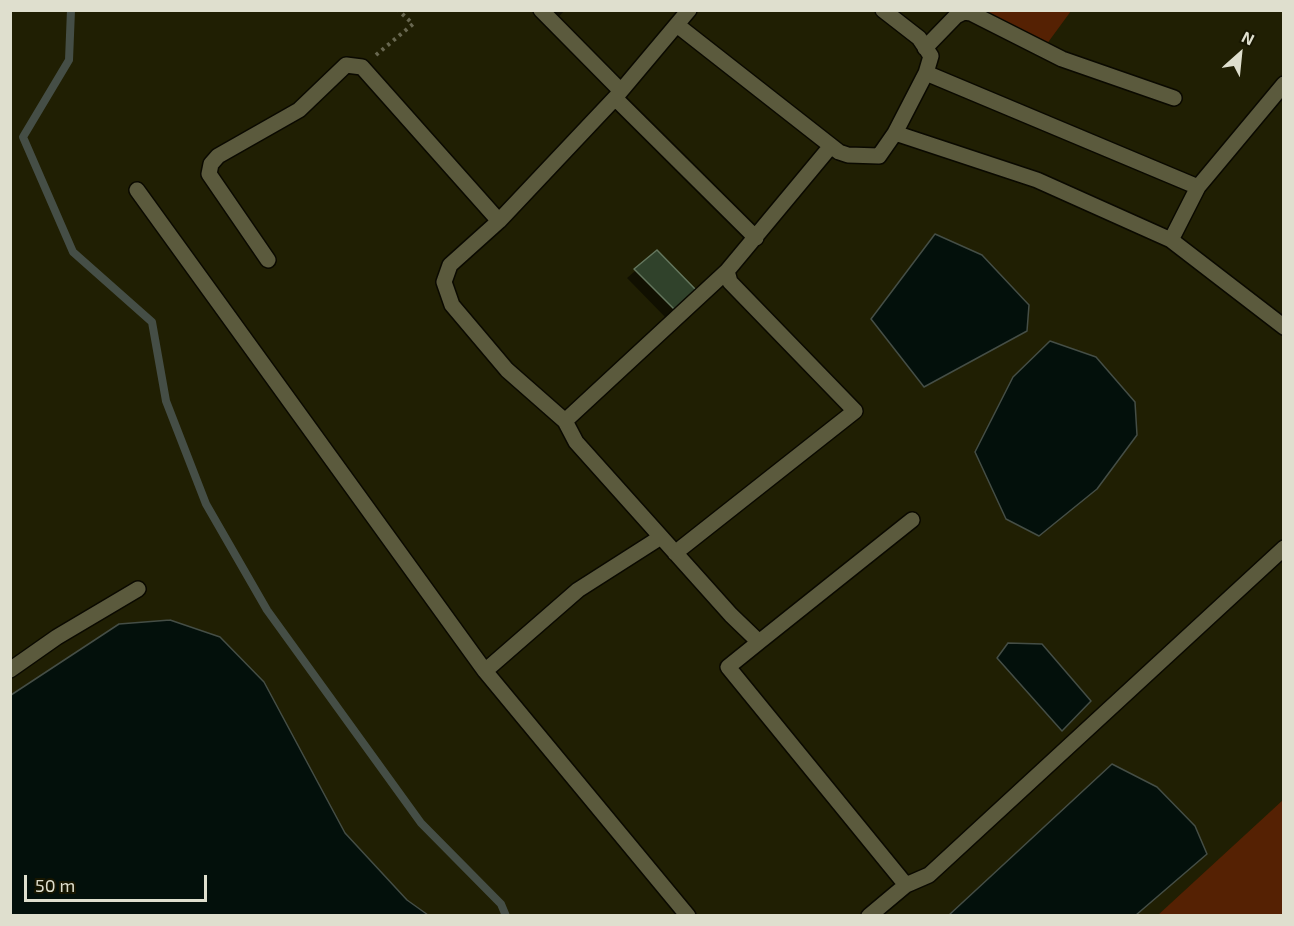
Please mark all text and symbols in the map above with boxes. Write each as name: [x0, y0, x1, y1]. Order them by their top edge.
north arrow: [1210, 24, 1270, 84]
text: N: [1239, 26, 1258, 49]
scale bar: [27, 863, 210, 901]
text: 50 m: [35, 874, 75, 896]

